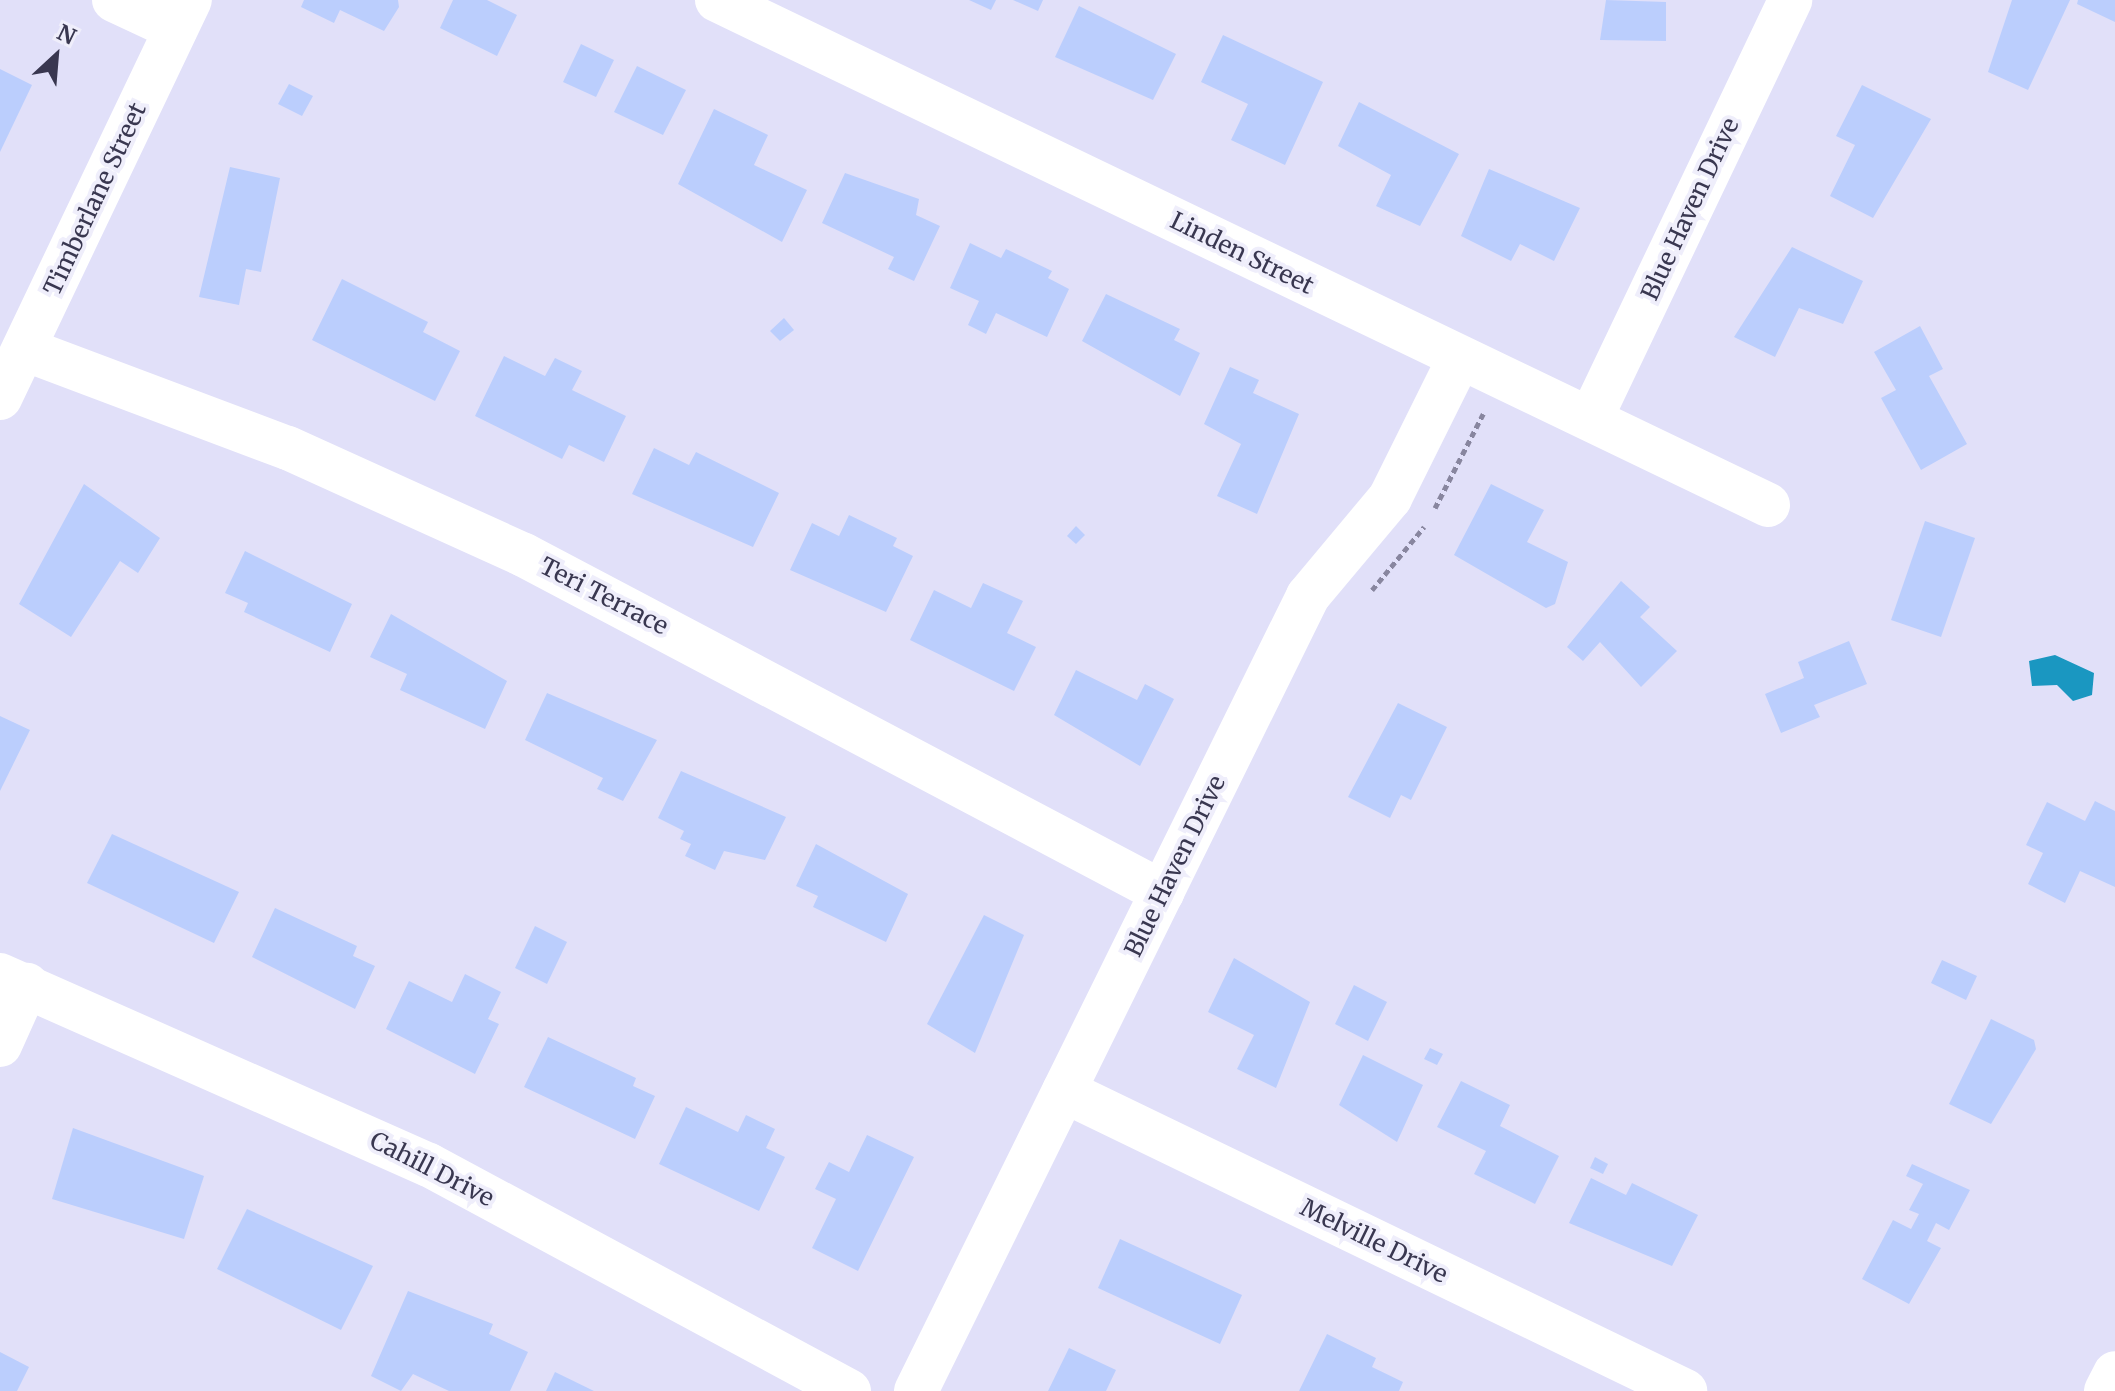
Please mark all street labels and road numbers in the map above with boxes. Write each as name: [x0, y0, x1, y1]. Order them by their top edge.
street label: Timberlane Street: [38, 98, 152, 300]
street label: Blue Haven Drive: [1635, 113, 1745, 305]
street label: Linden Street: [1166, 206, 1318, 300]
street label: Teri Terrace: [535, 551, 673, 641]
street label: Blue Haven Drive: [1119, 771, 1231, 961]
street label: Cahill Drive: [365, 1125, 499, 1213]
street label: Melville Drive: [1296, 1193, 1452, 1289]

